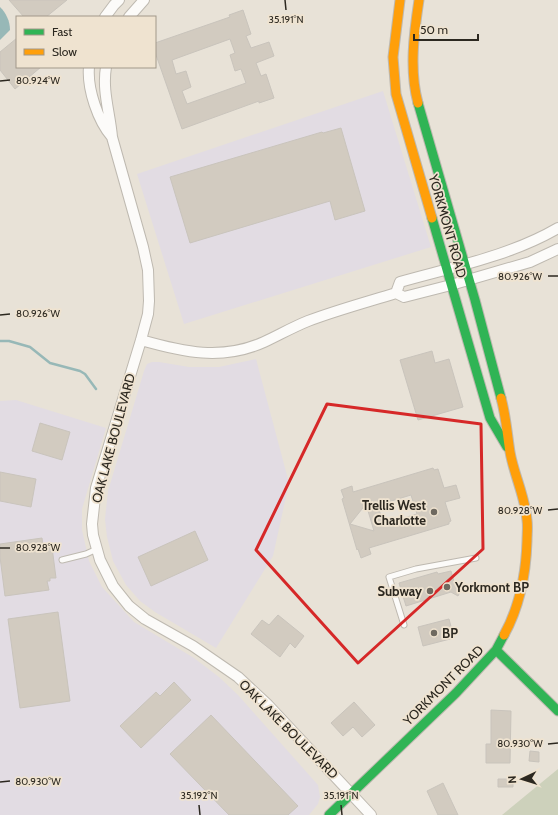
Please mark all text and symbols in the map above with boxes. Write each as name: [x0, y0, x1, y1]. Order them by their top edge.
text: 35.191°N: [269, 13, 303, 26]
legend: [16, 16, 156, 68]
scale bar: [414, 16, 478, 42]
text: 50 m: [420, 22, 448, 37]
text: Fast: [52, 24, 72, 39]
text: Slow: [52, 44, 77, 59]
text: 80.924°W: [16, 74, 60, 87]
street label: YORKMONT ROAD: [425, 171, 470, 280]
text: 80.926°W: [498, 270, 542, 283]
text: 80.926°W: [16, 307, 60, 320]
street label: OAK LAKE BOULEVARD: [88, 371, 138, 505]
place label: Trellis West Charlotte: [362, 497, 427, 528]
text: 80.928°W: [498, 504, 543, 517]
marker: Trellis West Charlotte: [429, 507, 439, 517]
text: 80.928°W: [16, 541, 61, 554]
place label: Yorkmont BP: [454, 579, 529, 595]
marker: Yorkmont BP: [442, 582, 452, 592]
place label: Subway: [377, 583, 422, 599]
marker: Subway: [425, 586, 435, 596]
place label: BP: [442, 625, 458, 641]
marker: BP: [429, 628, 439, 638]
street label: YORKMONT ROAD: [399, 642, 486, 729]
street label: OAK LAKE BOULEVARD: [236, 676, 342, 782]
text: 80.930°W: [497, 737, 543, 750]
north arrow: [502, 759, 542, 799]
text: 80.930°W: [15, 775, 61, 788]
text: N: [505, 775, 519, 784]
text: 35.192°N: [181, 789, 217, 802]
text: 35.191°N: [324, 789, 358, 802]

